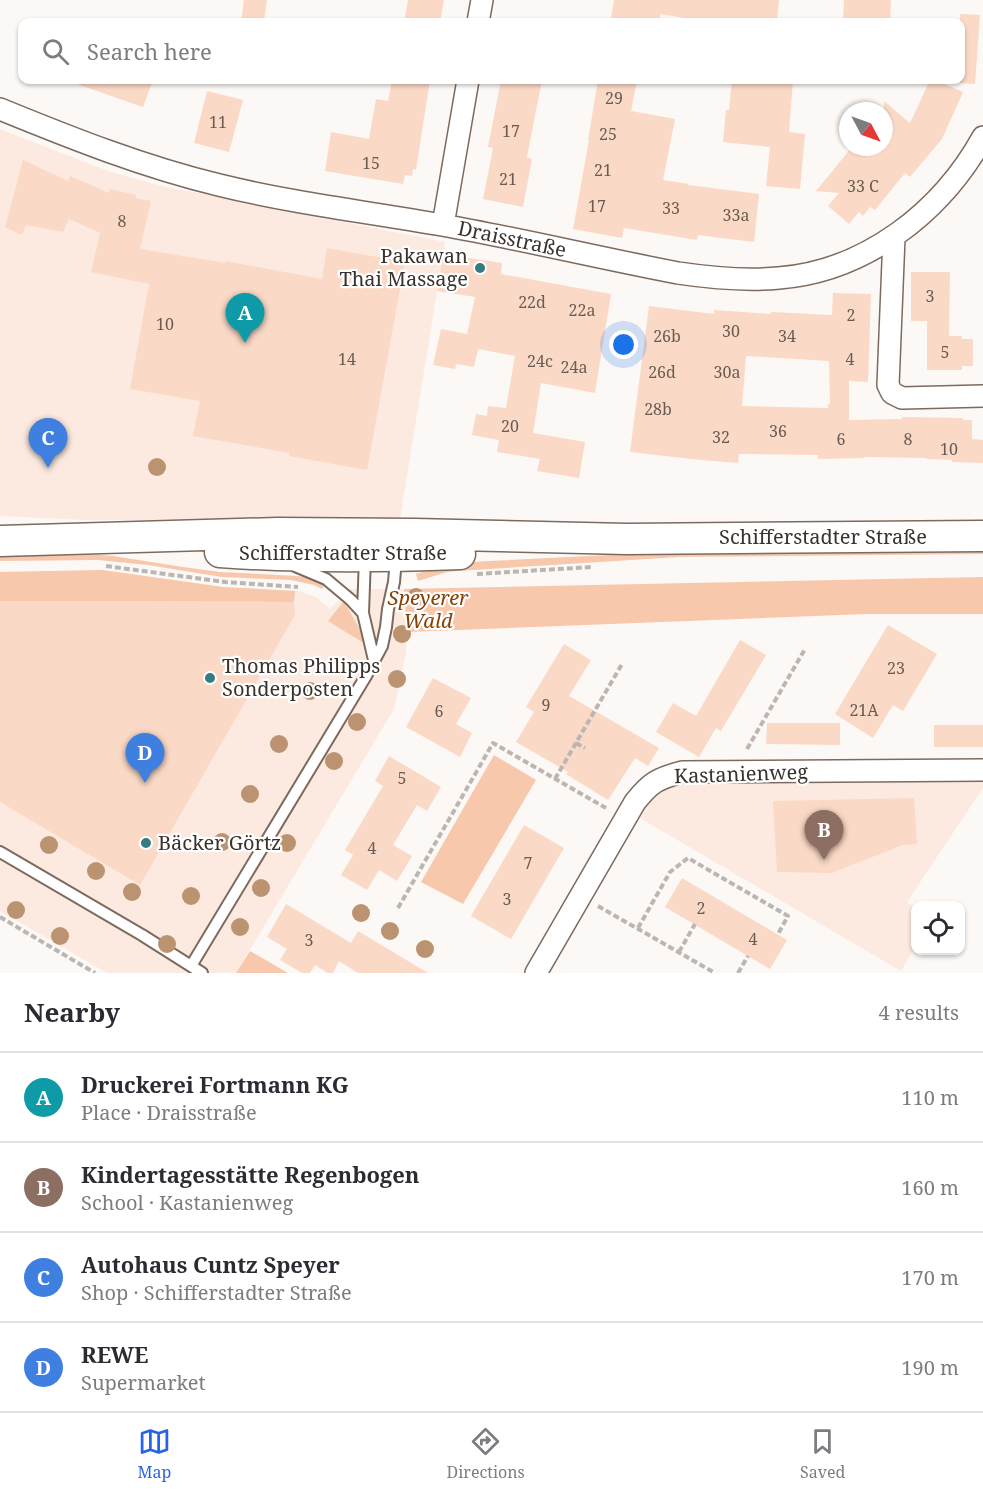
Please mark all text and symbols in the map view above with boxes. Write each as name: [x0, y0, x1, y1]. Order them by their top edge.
search box: [18, 18, 965, 84]
icon: search: [39, 35, 72, 68]
text: Search here: [87, 36, 212, 66]
house number: 29: [605, 87, 623, 109]
north arrow: [839, 102, 893, 156]
house number: 11: [209, 111, 227, 133]
house number: 17: [502, 120, 520, 142]
house number: 25: [599, 123, 617, 145]
house number: 15: [362, 152, 380, 174]
house number: 21: [594, 159, 612, 181]
house number: 21: [499, 168, 517, 190]
house number: 33 C: [847, 175, 879, 197]
house number: 17: [588, 195, 606, 217]
house number: 33: [662, 197, 680, 219]
house number: 33a: [723, 204, 749, 226]
house number: 8: [118, 210, 127, 232]
street label: Draisstraße: [455, 214, 569, 263]
place label: Pakawan Thai Massage: [339, 242, 468, 292]
marker: Pakawan Thai Massage: [473, 261, 487, 275]
house number: 3: [926, 285, 935, 307]
house number: 22d: [518, 291, 546, 313]
pin: A: [226, 294, 264, 343]
house number: 22a: [569, 299, 595, 321]
house number: 2: [847, 304, 855, 326]
house number: 10: [156, 313, 174, 335]
house number: 30: [722, 320, 740, 342]
house number: 26b: [653, 325, 681, 347]
house number: 34: [778, 325, 796, 347]
your location: [609, 330, 638, 359]
house number: 5: [941, 341, 949, 363]
house number: 14: [338, 348, 356, 370]
house number: 4: [846, 348, 855, 370]
house number: 24c: [527, 350, 553, 372]
house number: 24a: [561, 356, 587, 378]
house number: 26d: [648, 361, 676, 383]
house number: 30a: [714, 361, 740, 383]
house number: 28b: [644, 398, 672, 420]
house number: 20: [501, 415, 519, 437]
pin: C: [28, 418, 68, 468]
house number: 36: [769, 420, 787, 442]
house number: 32: [712, 426, 730, 448]
house number: 6: [837, 428, 846, 450]
house number: 8: [904, 428, 913, 450]
house number: 10: [940, 438, 958, 460]
street label: Schifferstadter Straße: [719, 523, 927, 550]
street label: Schifferstadter Straße: [239, 539, 447, 566]
park label: Speyerer Wald: [388, 584, 469, 634]
place label: Thomas Philipps Sonderposten: [222, 652, 380, 702]
house number: 23: [887, 657, 905, 679]
marker: Thomas Philipps Sonderposten: [203, 671, 217, 685]
house number: 9: [542, 694, 550, 716]
house number: 21A: [849, 699, 879, 721]
house number: 6: [435, 700, 444, 722]
pin: D: [126, 734, 164, 783]
street label: Kastanienweg: [673, 758, 809, 789]
house number: 5: [398, 767, 406, 789]
pin: B: [804, 810, 844, 860]
place label: Bäcker Görtz: [158, 829, 281, 856]
marker: Bäcker Görtz: [139, 836, 153, 850]
house number: 4: [368, 837, 377, 859]
house number: 7: [524, 852, 533, 874]
house number: 3: [503, 888, 512, 910]
house number: 2: [697, 897, 705, 919]
map controls: [911, 901, 965, 955]
button: locate: [911, 901, 965, 955]
house number: 4: [749, 928, 758, 950]
house number: 3: [305, 929, 314, 951]
text: Nearby: [24, 994, 120, 1030]
text: 4 results: [879, 999, 959, 1026]
text: Druckerei Fortmann KG: [81, 1069, 349, 1099]
text: A: [36, 1084, 51, 1111]
text: 110 m: [901, 1084, 959, 1111]
text: Place · Draisstraße: [81, 1099, 257, 1126]
text: Kindertagesstätte Regenbogen: [81, 1159, 420, 1189]
text: B: [37, 1174, 50, 1201]
text: 160 m: [901, 1174, 959, 1201]
text: School · Kastanienweg: [81, 1189, 293, 1216]
text: Autohaus Cuntz Speyer: [81, 1249, 340, 1279]
text: C: [37, 1264, 50, 1291]
text: 170 m: [901, 1264, 959, 1291]
text: Shop · Schifferstadter Straße: [81, 1279, 352, 1306]
text: REWE: [81, 1339, 148, 1369]
text: D: [36, 1354, 51, 1381]
text: 190 m: [901, 1354, 959, 1381]
text: Supermarket: [81, 1369, 206, 1396]
tab: Map: [138, 1425, 171, 1483]
tab: Directions: [447, 1425, 525, 1483]
tab: Saved: [800, 1425, 845, 1483]

